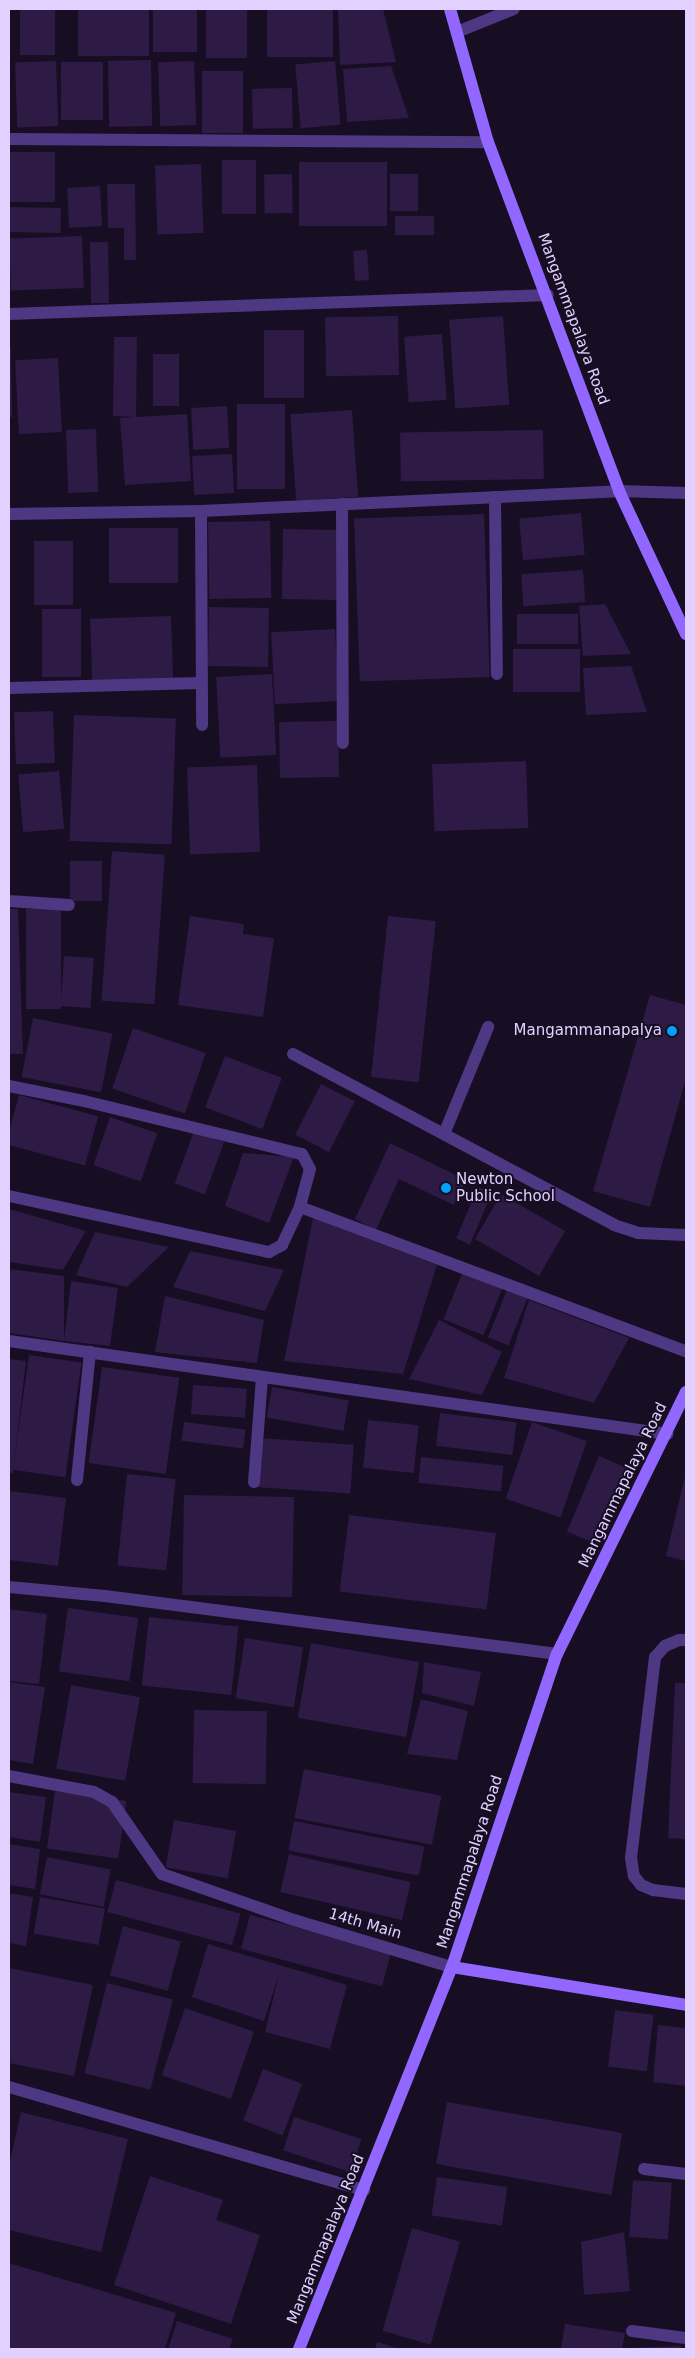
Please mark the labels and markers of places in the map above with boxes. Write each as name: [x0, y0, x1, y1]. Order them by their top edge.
place label: Mangammanapalya: [514, 1022, 662, 1040]
marker: Mangammanapalya: [666, 1025, 678, 1037]
place label: Newton Public School: [456, 1170, 555, 1205]
marker: Newton Public School: [440, 1182, 452, 1194]

